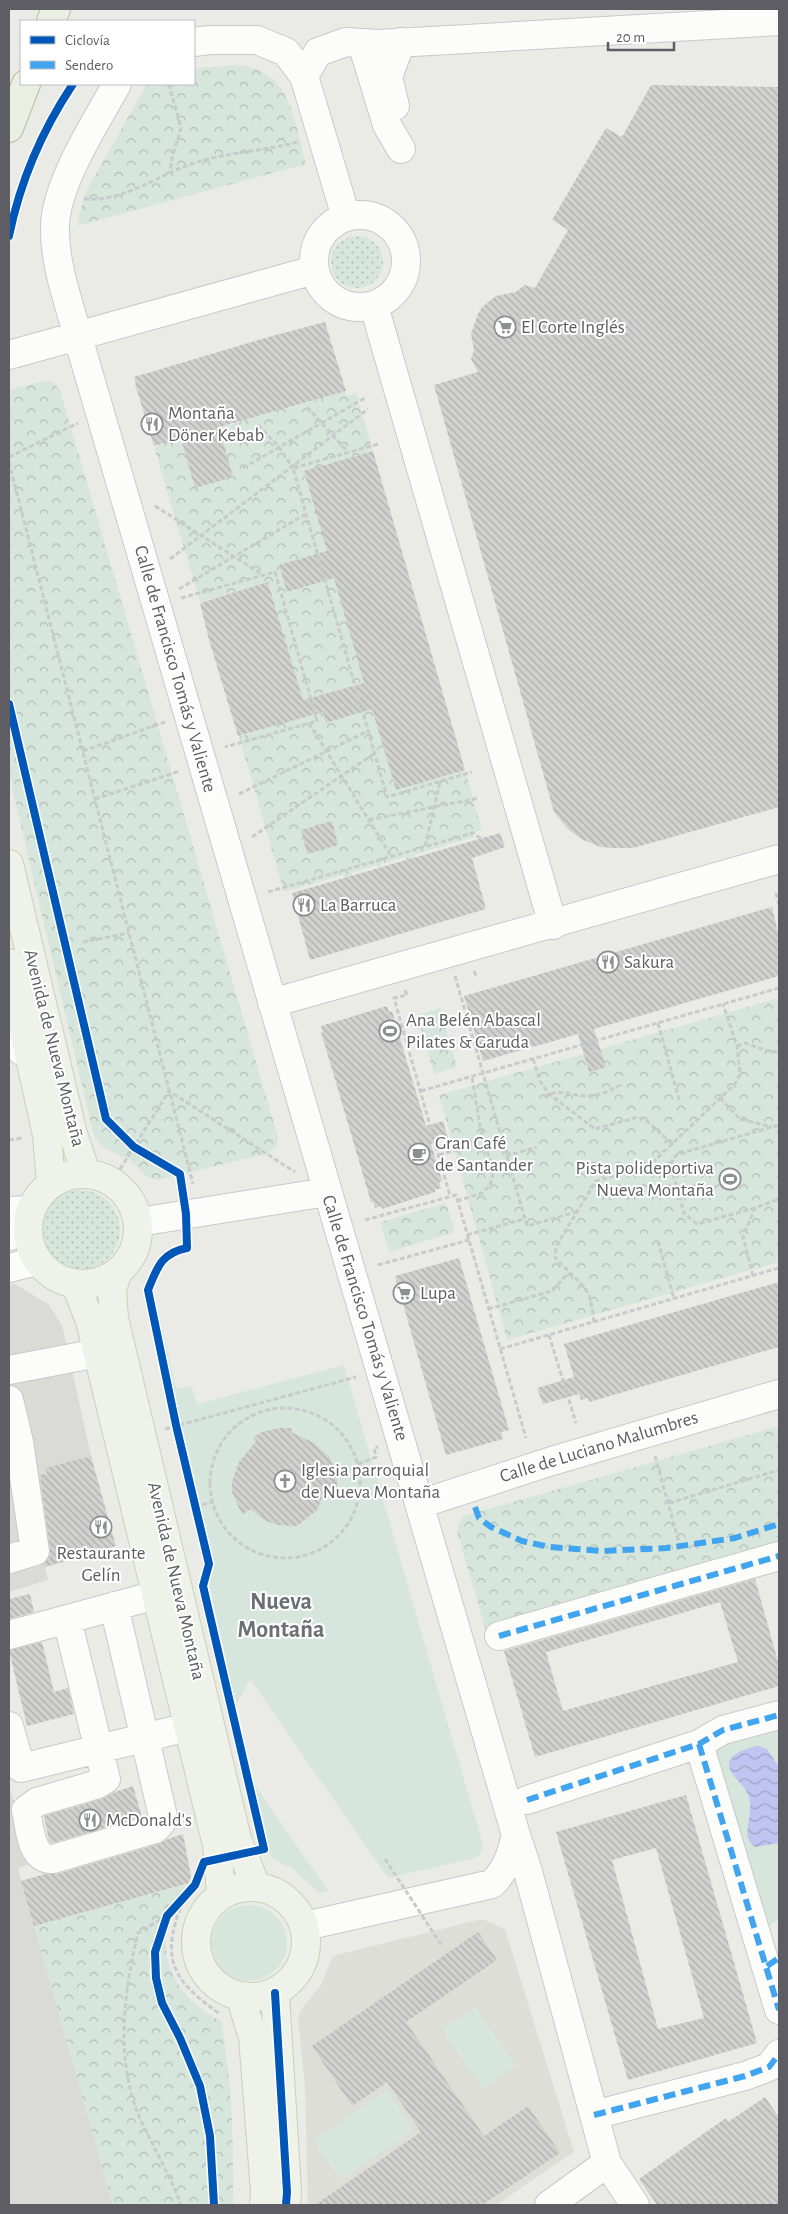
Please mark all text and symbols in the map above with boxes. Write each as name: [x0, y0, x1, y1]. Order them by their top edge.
legend: [20, 20, 195, 85]
scale bar: [608, 20, 674, 52]
text: 20 m: [616, 30, 645, 45]
text: Ciclovía: [65, 33, 110, 48]
text: Sendero: [65, 58, 113, 73]
supermarket icon: El Corte Inglés: [493, 315, 517, 339]
place label: El Corte Inglés: [521, 318, 625, 337]
place label: Montaña Döner Kebab: [168, 404, 264, 445]
restaurant icon: Montaña Döner Kebab: [140, 412, 164, 436]
street label: Calle de Francisco Tomás y Valiente: [131, 543, 219, 795]
restaurant icon: La Barruca: [292, 893, 316, 917]
place label: La Barruca: [320, 896, 397, 915]
street label: Avenida de Nueva Montaña: [20, 947, 88, 1149]
restaurant icon: Sakura: [596, 950, 620, 974]
place label: Sakura: [624, 953, 674, 972]
place label: Ana Belén Abascal Pilates & Garuda: [406, 1011, 541, 1052]
sports icon: Ana Belén Abascal Pilates & Garuda: [378, 1019, 402, 1043]
place label: Gran Café de Santander: [435, 1134, 533, 1175]
cafe icon: Gran Café de Santander: [407, 1142, 431, 1166]
place label: Pista polideportiva Nueva Montaña: [576, 1159, 714, 1200]
sports icon: Pista polideportiva Nueva Montaña: [718, 1167, 742, 1191]
street label: Calle de Francisco Tomás y Valiente: [319, 1193, 411, 1443]
supermarket icon: Lupa: [392, 1281, 416, 1305]
place label: Lupa: [420, 1284, 456, 1303]
street label: Calle de Luciano Malumbres: [497, 1408, 701, 1486]
place label: Iglesia parroquial de Nueva Montaña: [301, 1461, 441, 1502]
church icon: Iglesia parroquial de Nueva Montaña: [273, 1469, 297, 1493]
street label: Avenida de Nueva Montaña: [144, 1480, 208, 1682]
restaurant icon: Restaurante Gelín: [89, 1515, 113, 1539]
place label: Restaurante Gelín: [57, 1544, 145, 1585]
district label: Nueva Montaña: [238, 1590, 324, 1642]
restaurant icon: McDonald's: [78, 1808, 102, 1832]
place label: McDonald's: [106, 1811, 192, 1830]

